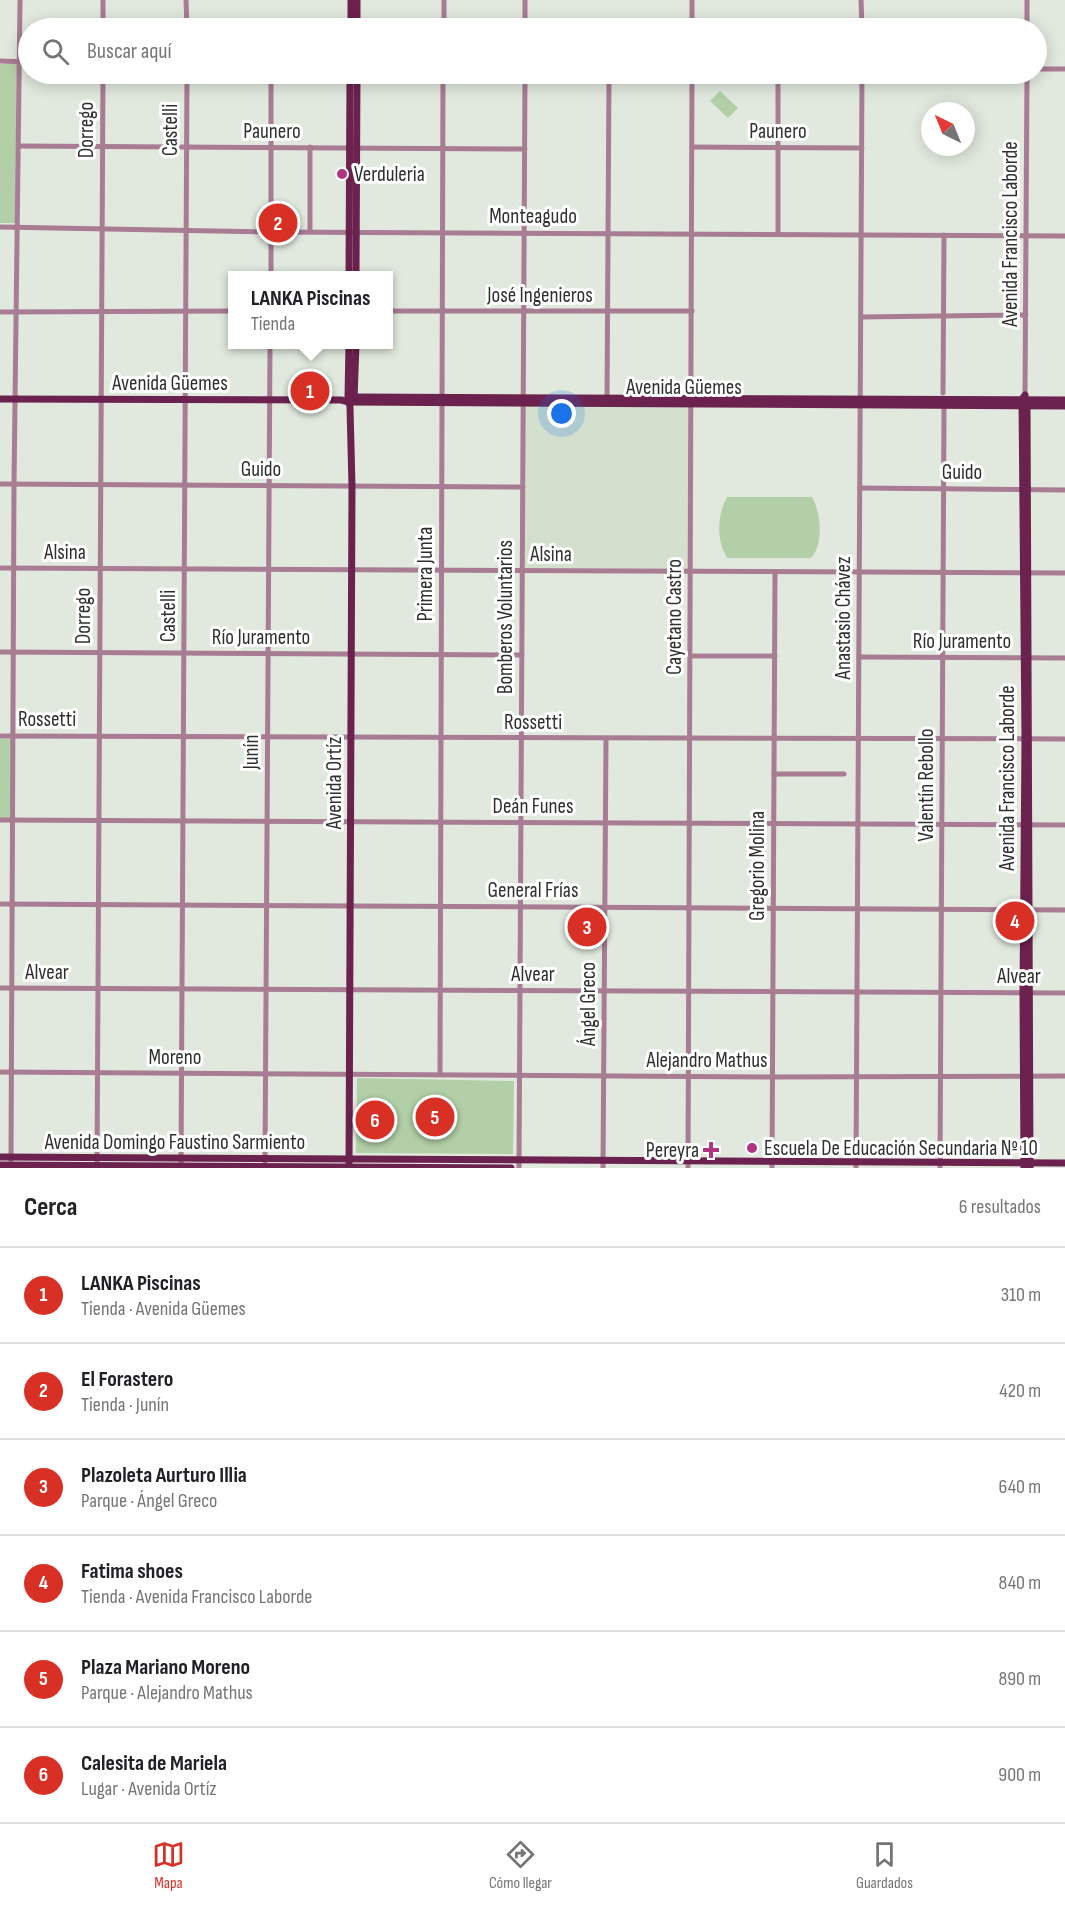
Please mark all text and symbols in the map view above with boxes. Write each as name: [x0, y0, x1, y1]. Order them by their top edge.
search box: [18, 18, 1047, 84]
icon: search: [39, 35, 72, 68]
text: Buscar aquí: [87, 38, 172, 65]
street label: Dorrego: [74, 102, 99, 158]
north arrow: [921, 102, 975, 156]
street label: Castelli: [158, 104, 183, 156]
street label: Paunero: [243, 119, 301, 144]
street label: Paunero: [749, 119, 807, 144]
street label: Avenida Francisco Laborde: [998, 141, 1023, 328]
place label: Verduleria: [354, 162, 425, 187]
marker: Verduleria: [335, 167, 349, 181]
pin: 2: [258, 200, 298, 246]
street label: Monteagudo: [489, 204, 577, 229]
popup: [228, 271, 393, 349]
street label: José Ingenieros: [486, 283, 593, 308]
text: LANKA Piscinas: [251, 285, 370, 312]
text: Tienda: [251, 312, 295, 336]
pin: 1: [290, 368, 330, 414]
street label: Avenida Güemes: [111, 371, 228, 396]
street label: Avenida Güemes: [625, 375, 742, 400]
your location: [547, 399, 576, 428]
street label: Guido: [241, 457, 281, 482]
street label: Guido: [942, 460, 982, 485]
street label: Primera Junta: [413, 527, 438, 621]
street label: Alsina: [43, 540, 86, 565]
street label: Bomberos Voluntarios: [493, 540, 518, 694]
street label: Alsina: [529, 542, 572, 567]
street label: Anastasio Chávez: [831, 556, 856, 680]
street label: Cayetano Castro: [662, 559, 687, 675]
street label: Dorrego: [71, 588, 96, 644]
street label: Castelli: [156, 590, 181, 642]
street label: Río Juramento: [212, 625, 310, 650]
street label: Río Juramento: [913, 629, 1011, 654]
street label: Avenida Francisco Laborde: [995, 685, 1020, 872]
street label: Rossetti: [18, 707, 76, 732]
street label: Rossetti: [504, 710, 562, 735]
street label: Valentín Rebollo: [914, 729, 939, 841]
street label: Junín: [239, 735, 264, 770]
street label: Avenida Ortíz: [322, 736, 347, 830]
street label: Deán Funes: [493, 794, 573, 819]
street label: Gregorio Molina: [745, 811, 770, 921]
street label: General Frías: [488, 878, 578, 903]
pin: 4: [996, 898, 1034, 944]
pin: 3: [568, 904, 606, 950]
street label: Alvear: [24, 960, 69, 985]
street label: Alvear: [510, 962, 555, 987]
street label: Ángel Greco: [576, 962, 601, 1047]
street label: Alvear: [996, 964, 1041, 989]
street label: Moreno: [148, 1045, 202, 1070]
street label: Alejandro Mathus: [645, 1048, 768, 1073]
pin: 5: [416, 1094, 454, 1140]
pin: 6: [356, 1098, 394, 1142]
street label: Avenida Domingo Faustino Sarmiento: [44, 1130, 305, 1155]
place label: Escuela De Educación Secundaria Nº 10: [764, 1136, 1038, 1161]
place label: Pereyra: [646, 1138, 699, 1163]
marker: Escuela De Educación Secundaria Nº 10: [745, 1141, 759, 1155]
marker: Pereyra: [704, 1143, 718, 1157]
text: Cerca: [24, 1192, 77, 1223]
text: 6 resultados: [959, 1195, 1041, 1219]
text: LANKA Piscinas: [81, 1270, 201, 1297]
text: 1: [40, 1283, 47, 1307]
text: 310 m: [1001, 1283, 1041, 1307]
text: Tienda · Avenida Güemes: [81, 1297, 246, 1321]
text: El Forastero: [81, 1366, 173, 1393]
text: 2: [39, 1379, 48, 1403]
text: 420 m: [999, 1379, 1041, 1403]
text: Tienda · Junín: [81, 1393, 169, 1417]
text: Plazoleta Aurturo Illia: [81, 1462, 247, 1489]
text: 3: [39, 1475, 48, 1499]
text: 640 m: [999, 1475, 1041, 1499]
text: Parque · Ángel Greco: [81, 1489, 217, 1513]
text: Fatima shoes: [81, 1558, 183, 1585]
text: 4: [39, 1571, 48, 1595]
text: 840 m: [999, 1571, 1041, 1595]
text: Tienda · Avenida Francisco Laborde: [81, 1585, 312, 1609]
text: Plaza Mariano Moreno: [81, 1654, 250, 1681]
text: 5: [39, 1667, 48, 1691]
text: 890 m: [998, 1667, 1041, 1691]
text: Parque · Alejandro Mathus: [81, 1681, 253, 1705]
text: Calesita de Mariela: [81, 1750, 227, 1777]
text: 6: [39, 1763, 48, 1787]
text: 900 m: [998, 1763, 1041, 1787]
text: Lugar · Avenida Ortíz: [81, 1777, 217, 1801]
tab: Mapa: [152, 1838, 185, 1893]
tab: Cómo llegar: [489, 1838, 552, 1893]
tab: Guardados: [856, 1838, 913, 1893]

